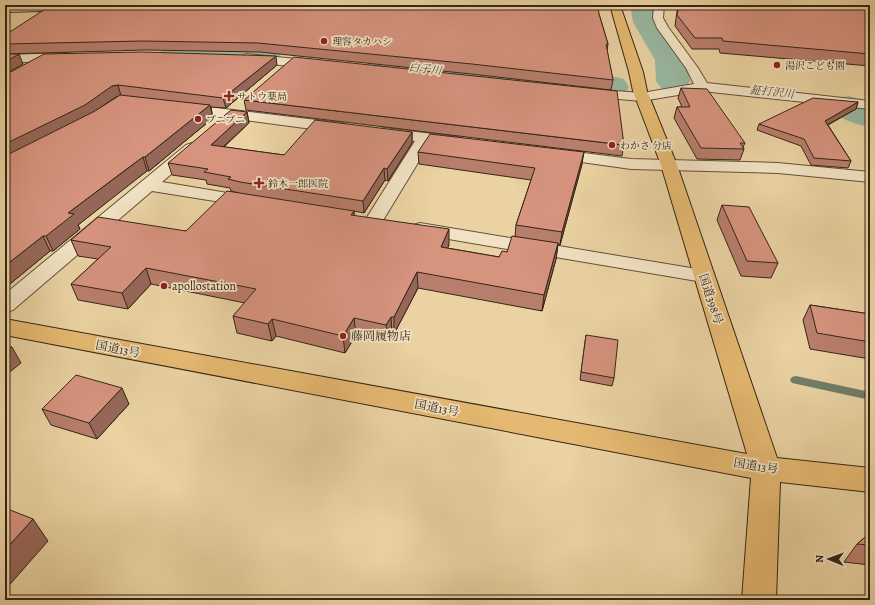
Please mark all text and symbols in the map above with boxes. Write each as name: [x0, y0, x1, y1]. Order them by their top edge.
place label: 理容タカハシ: [332, 35, 392, 48]
marker: 理容タカハシ: [319, 36, 329, 46]
place label: 湯沢こども園: [785, 59, 845, 72]
water label: 白子川: [408, 60, 443, 79]
marker: 湯沢こども園: [772, 60, 782, 70]
water label: 鉦打沢川: [749, 82, 796, 102]
place label: サトウ薬局: [237, 90, 287, 103]
marker: サトウ薬局: [224, 91, 234, 101]
place label: プニプニ: [206, 113, 245, 126]
marker: プニプニ: [193, 114, 203, 124]
place label: わかさ 分店: [620, 139, 672, 152]
marker: わかさ 分店: [607, 140, 617, 150]
marker: 鈴木一郎医院: [253, 177, 265, 189]
place label: 鈴木一郎医院: [268, 177, 328, 190]
street label: 国道398号: [695, 272, 727, 326]
place label: apollostation: [172, 278, 236, 294]
marker: apollostation: [159, 281, 169, 291]
place label: 藤岡履物店: [351, 328, 411, 344]
marker: 藤岡履物店: [338, 331, 348, 341]
street label: 国道13号: [94, 337, 142, 361]
street label: 国道13号: [413, 396, 461, 420]
street label: 国道13号: [732, 455, 780, 477]
north arrow: [809, 539, 849, 579]
text: N: [812, 555, 827, 563]

